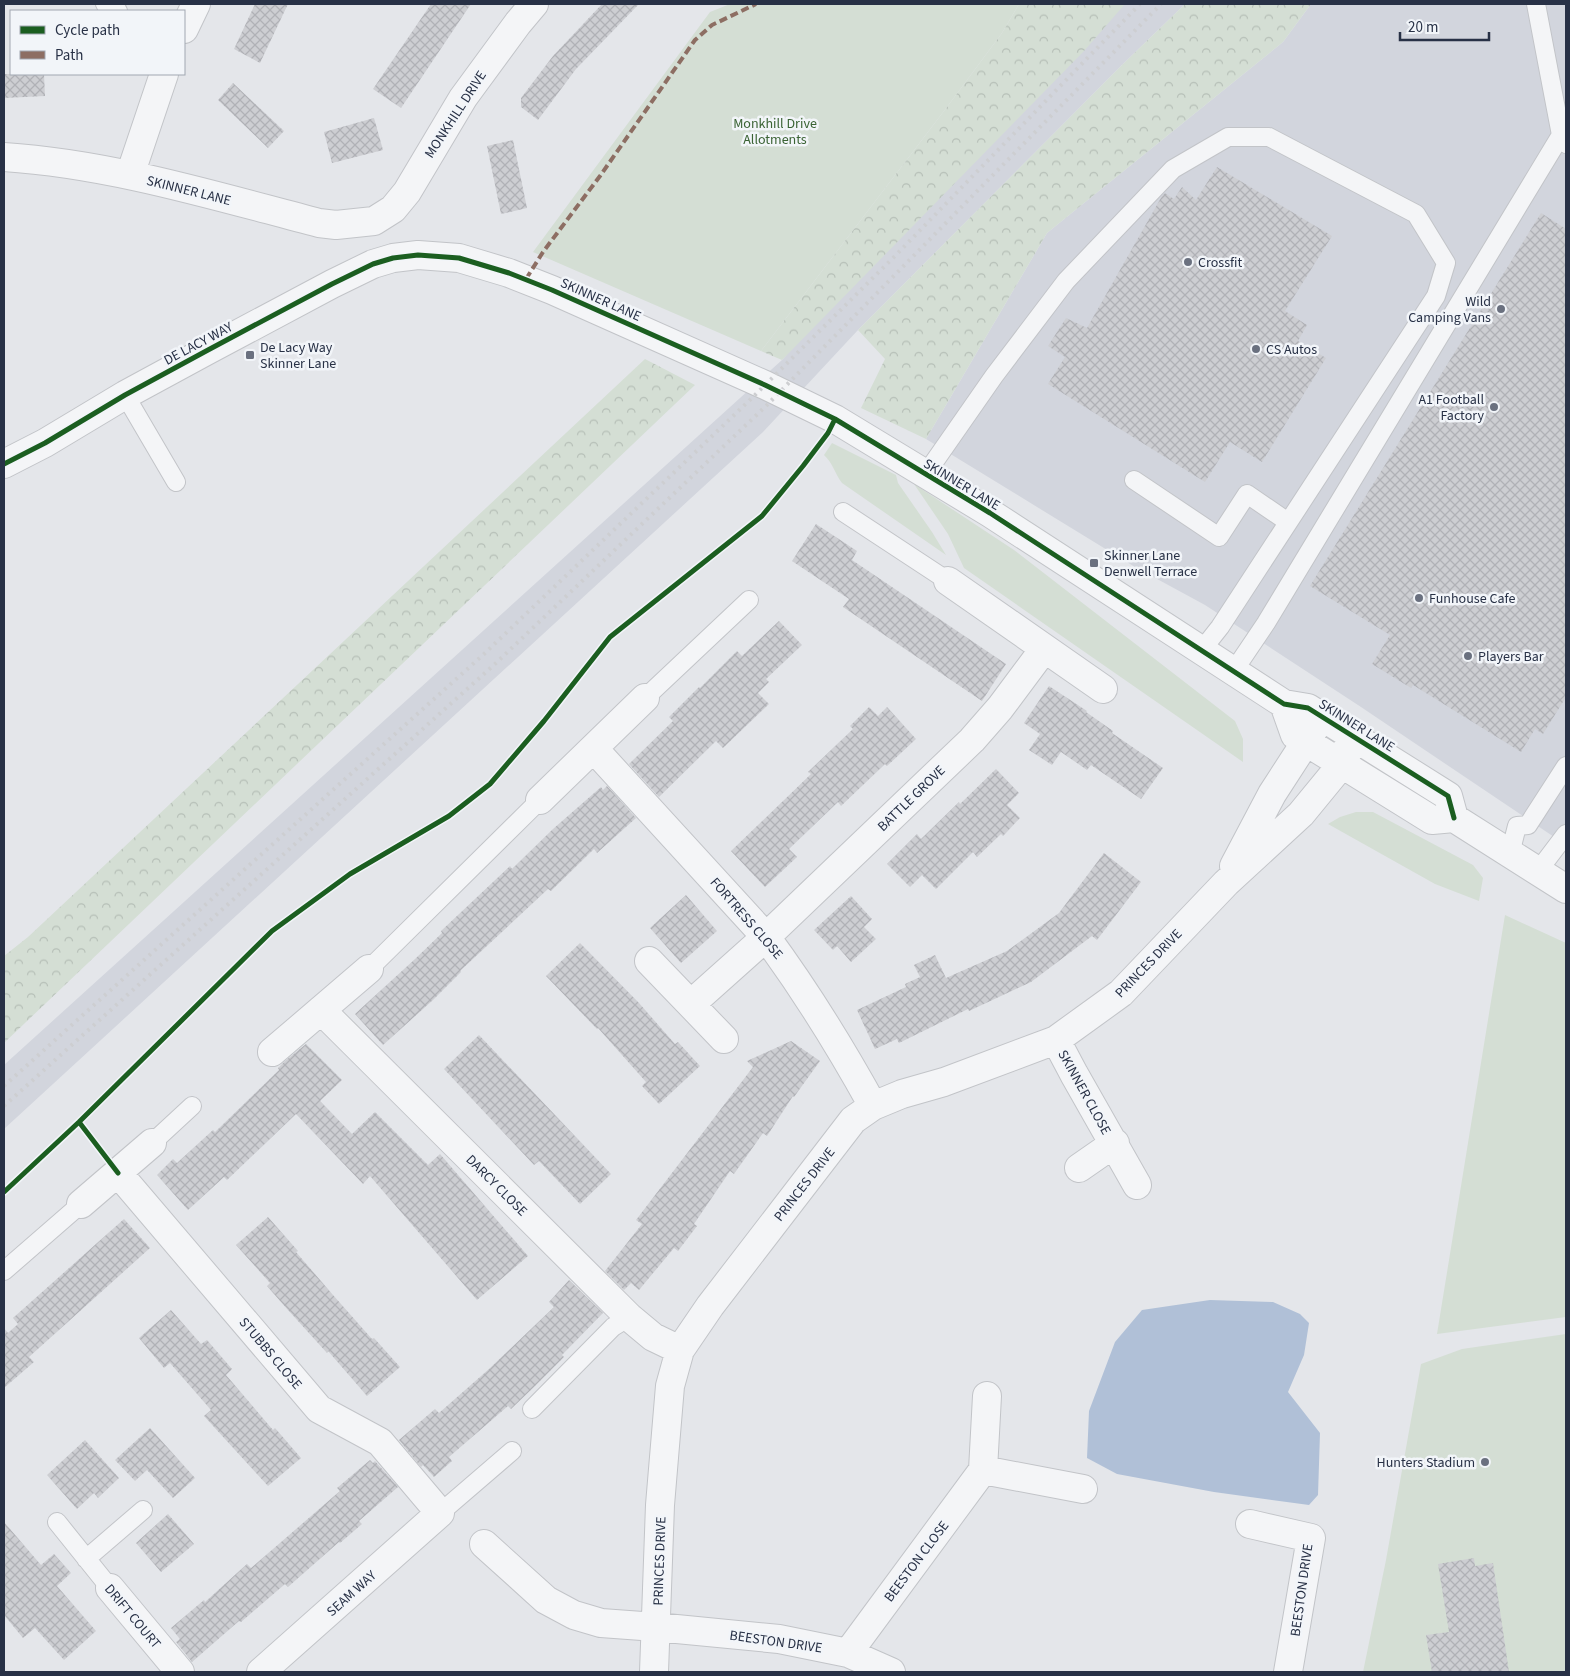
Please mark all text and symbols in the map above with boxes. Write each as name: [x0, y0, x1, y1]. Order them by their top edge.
legend: [10, 10, 185, 75]
scale bar: [1400, 10, 1489, 42]
text: 20 m: [1408, 17, 1438, 38]
text: Cycle path: [55, 20, 120, 41]
text: Path: [55, 45, 83, 66]
street label: MONKHILL DRIVE: [420, 67, 492, 162]
park label: Monkhill Drive Allotments: [733, 114, 817, 150]
street label: SKINNER LANE: [144, 171, 233, 211]
place label: Crossfit: [1198, 253, 1243, 273]
marker: Crossfit: [1182, 256, 1194, 268]
street label: SKINNER LANE: [557, 273, 644, 327]
place label: Wild Camping Vans: [1408, 292, 1491, 328]
marker: Wild Camping Vans: [1495, 303, 1507, 315]
street label: DE LACY WAY: [160, 317, 237, 370]
place label: De Lacy Way Skinner Lane: [260, 338, 336, 374]
place label: CS Autos: [1266, 340, 1317, 360]
marker: CS Autos: [1250, 343, 1262, 355]
marker: De Lacy Way Skinner Lane: [244, 349, 256, 361]
place label: A1 Football Factory: [1419, 390, 1484, 426]
marker: A1 Football Factory: [1488, 401, 1500, 413]
street label: SKINNER LANE: [919, 454, 1004, 516]
place label: Skinner Lane Denwell Terrace: [1104, 546, 1197, 582]
marker: Skinner Lane Denwell Terrace: [1088, 557, 1100, 569]
place label: Funhouse Cafe: [1429, 589, 1515, 609]
marker: Funhouse Cafe: [1413, 592, 1425, 604]
place label: Players Bar: [1478, 647, 1544, 667]
marker: Players Bar: [1462, 650, 1474, 662]
street label: SKINNER LANE: [1315, 694, 1398, 757]
street label: BATTLE GROVE: [873, 761, 950, 836]
street label: FORTRESS CLOSE: [705, 873, 788, 964]
street label: PRINCES DRIVE: [1111, 925, 1187, 1003]
street label: SKINNER CLOSE: [1053, 1046, 1116, 1138]
street label: PRINCES DRIVE: [769, 1143, 840, 1226]
street label: DARCY CLOSE: [461, 1150, 532, 1221]
street label: STUBBS CLOSE: [234, 1313, 306, 1394]
place label: Hunters Stadium: [1377, 1453, 1475, 1473]
marker: Hunters Stadium: [1479, 1456, 1491, 1468]
street label: PRINCES DRIVE: [648, 1516, 672, 1606]
street label: BEESTON CLOSE: [880, 1517, 954, 1606]
street label: BEESTON DRIVE: [1286, 1543, 1318, 1638]
street label: SEAM WAY: [322, 1566, 381, 1621]
street label: DRIFT COURT: [99, 1580, 165, 1654]
street label: BEESTON DRIVE: [728, 1626, 823, 1658]

